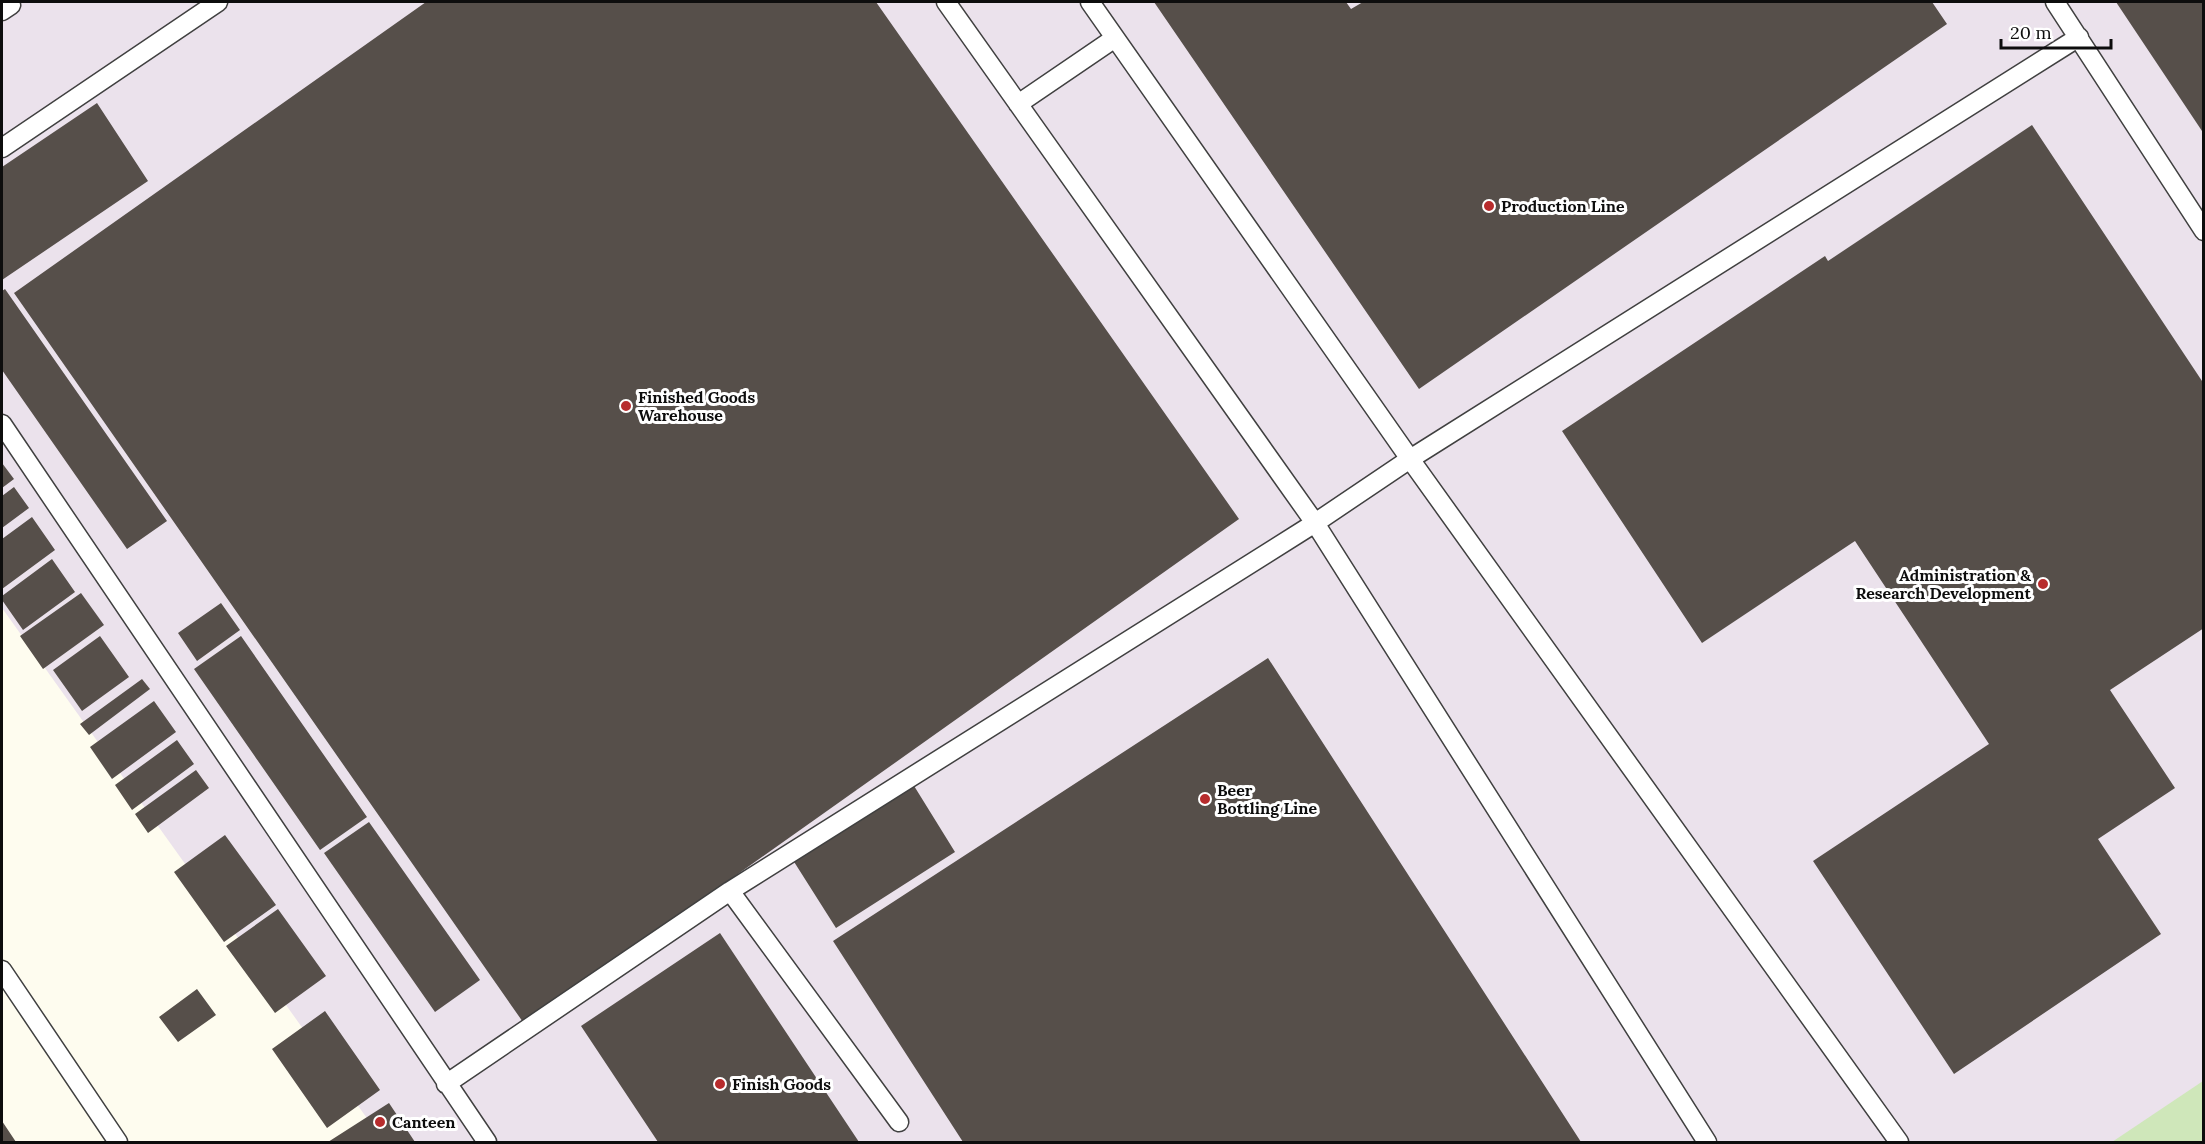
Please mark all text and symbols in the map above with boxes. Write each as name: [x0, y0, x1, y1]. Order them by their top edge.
scale bar: [2001, 12, 2110, 50]
text: 20 m: [2010, 21, 2052, 44]
place label: Production Line: [1501, 196, 1625, 216]
marker: Production Line: [1482, 199, 1496, 213]
place label: Finished Goods Warehouse: [638, 387, 755, 425]
marker: Finished Goods Warehouse: [619, 399, 633, 413]
place label: Administration & Research Development: [1855, 565, 2031, 603]
marker: Administration & Research Development: [2036, 577, 2050, 591]
place label: Beer Bottling Line: [1217, 780, 1318, 818]
marker: Beer Bottling Line: [1198, 792, 1212, 806]
place label: Finish Goods: [732, 1074, 831, 1094]
marker: Finish Goods: [713, 1077, 727, 1091]
place label: Canteen: [392, 1112, 456, 1132]
marker: Canteen: [373, 1115, 387, 1129]

